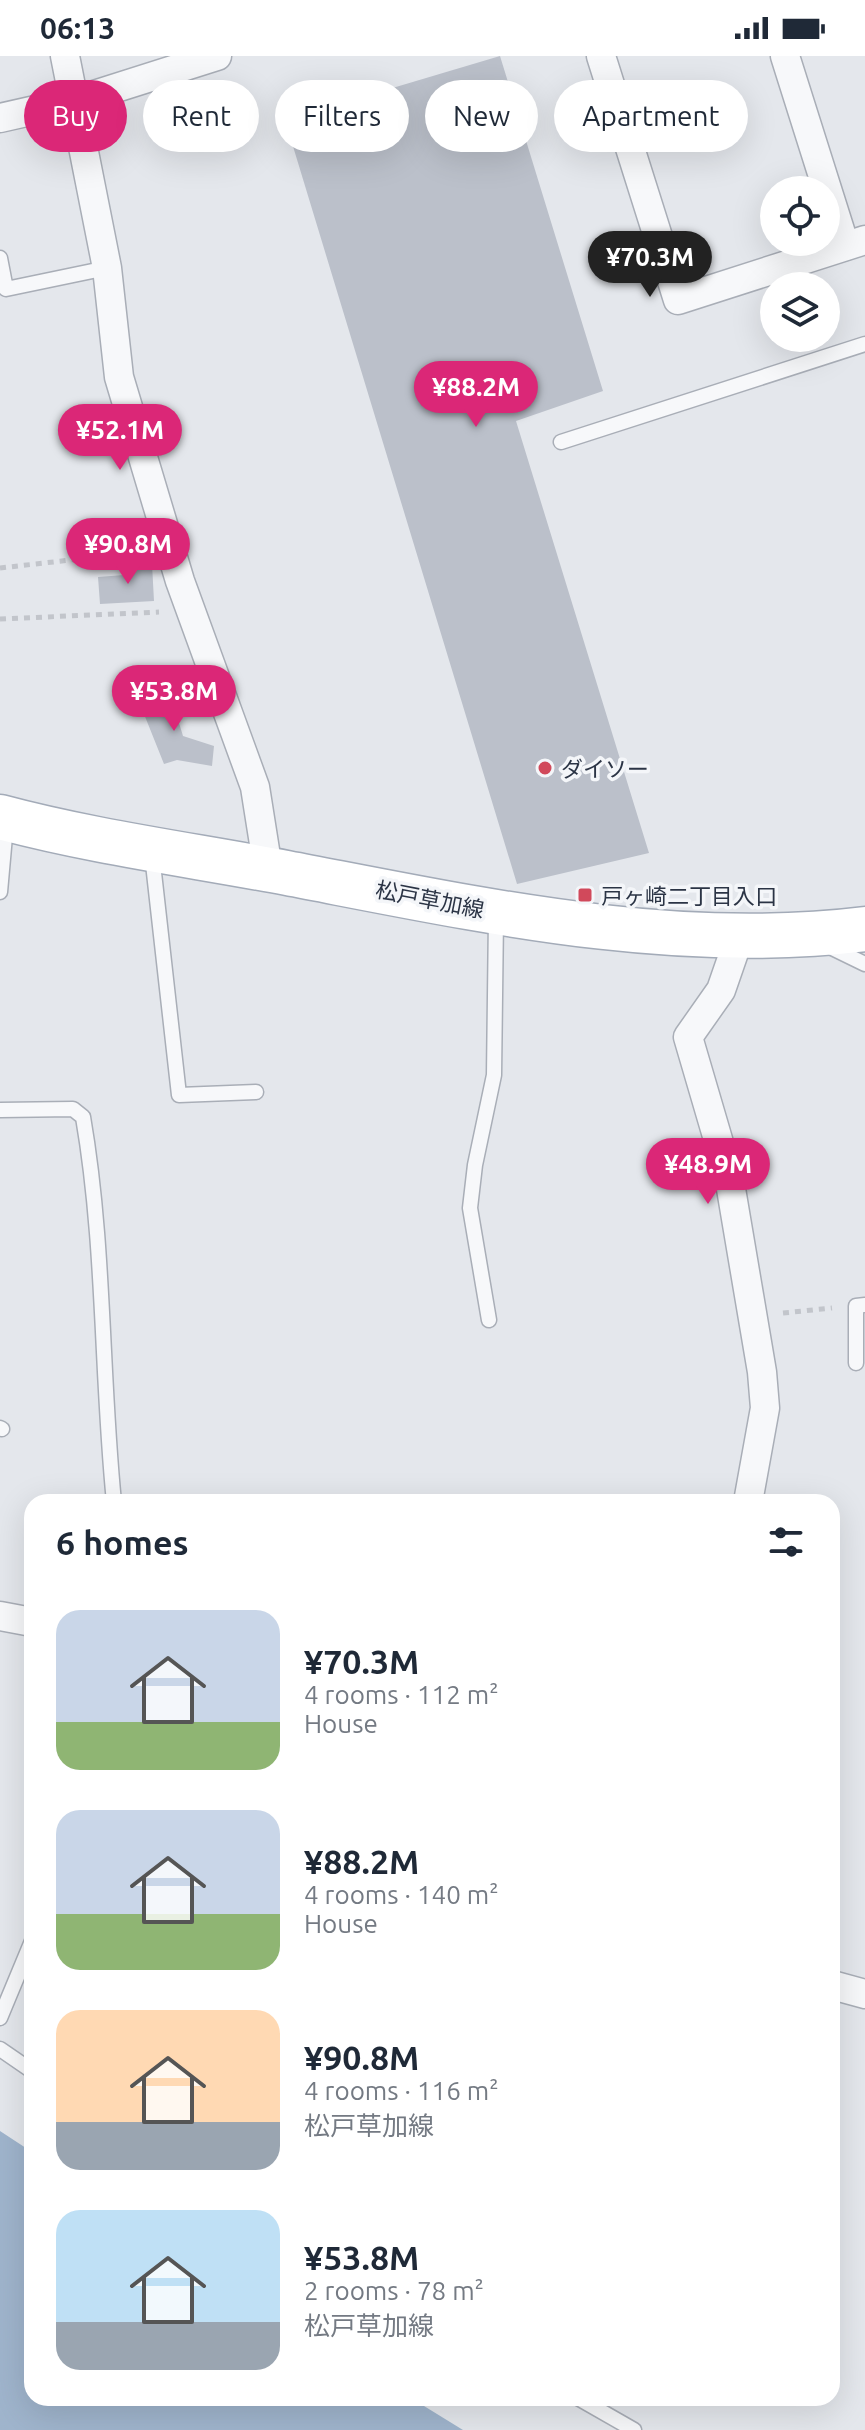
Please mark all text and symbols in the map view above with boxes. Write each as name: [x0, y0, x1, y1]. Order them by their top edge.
text: 06:13: [40, 11, 115, 45]
chip: Buy: [24, 80, 127, 152]
chip: Rent: [143, 80, 259, 152]
chip: Filters: [275, 80, 409, 152]
chip: New: [425, 80, 538, 152]
chip: Apartment: [554, 80, 748, 152]
map controls: [760, 176, 840, 352]
button: locate: [760, 176, 840, 256]
pin: ¥70.3M: [585, 231, 715, 299]
text: ¥70.3M: [606, 242, 694, 271]
button: layers: [760, 272, 840, 352]
pin: ¥88.2M: [411, 361, 541, 429]
text: ¥88.2M: [432, 372, 520, 401]
pin: ¥52.1M: [55, 404, 185, 472]
text: ¥52.1M: [76, 415, 164, 444]
pin: ¥90.8M: [63, 518, 193, 586]
text: ¥90.8M: [84, 529, 172, 558]
pin: ¥53.8M: [109, 665, 239, 733]
text: ¥53.8M: [130, 676, 218, 705]
place label: ダイソー: [561, 756, 649, 781]
marker: ダイソー: [536, 759, 554, 777]
street label: 松戸草加線: [374, 876, 486, 922]
place label: 戸ヶ崎二丁目入口: [601, 883, 777, 908]
marker: 戸ヶ崎二丁目入口: [576, 886, 594, 904]
pin: ¥48.9M: [643, 1138, 773, 1206]
text: ¥48.9M: [664, 1149, 752, 1178]
icon: filters: [764, 1520, 808, 1564]
text: 6 homes: [56, 1523, 189, 1561]
icon: home: [120, 1642, 216, 1738]
text: ¥70.3M: [304, 1642, 419, 1680]
text: 4 rooms · 112 m²: [304, 1680, 499, 1709]
text: House: [304, 1709, 378, 1738]
icon: home: [120, 1842, 216, 1938]
text: ¥88.2M: [304, 1842, 419, 1880]
text: 4 rooms · 140 m²: [304, 1880, 499, 1909]
text: House: [304, 1909, 378, 1938]
text: ¥90.8M: [304, 2038, 419, 2076]
icon: home: [120, 2042, 216, 2138]
text: 4 rooms · 116 m²: [304, 2076, 499, 2105]
text: 松戸草加線: [304, 2111, 434, 2140]
text: ¥53.8M: [304, 2238, 419, 2276]
icon: home: [120, 2242, 216, 2338]
text: 2 rooms · 78 m²: [304, 2276, 484, 2305]
text: 松戸草加線: [304, 2311, 434, 2340]

